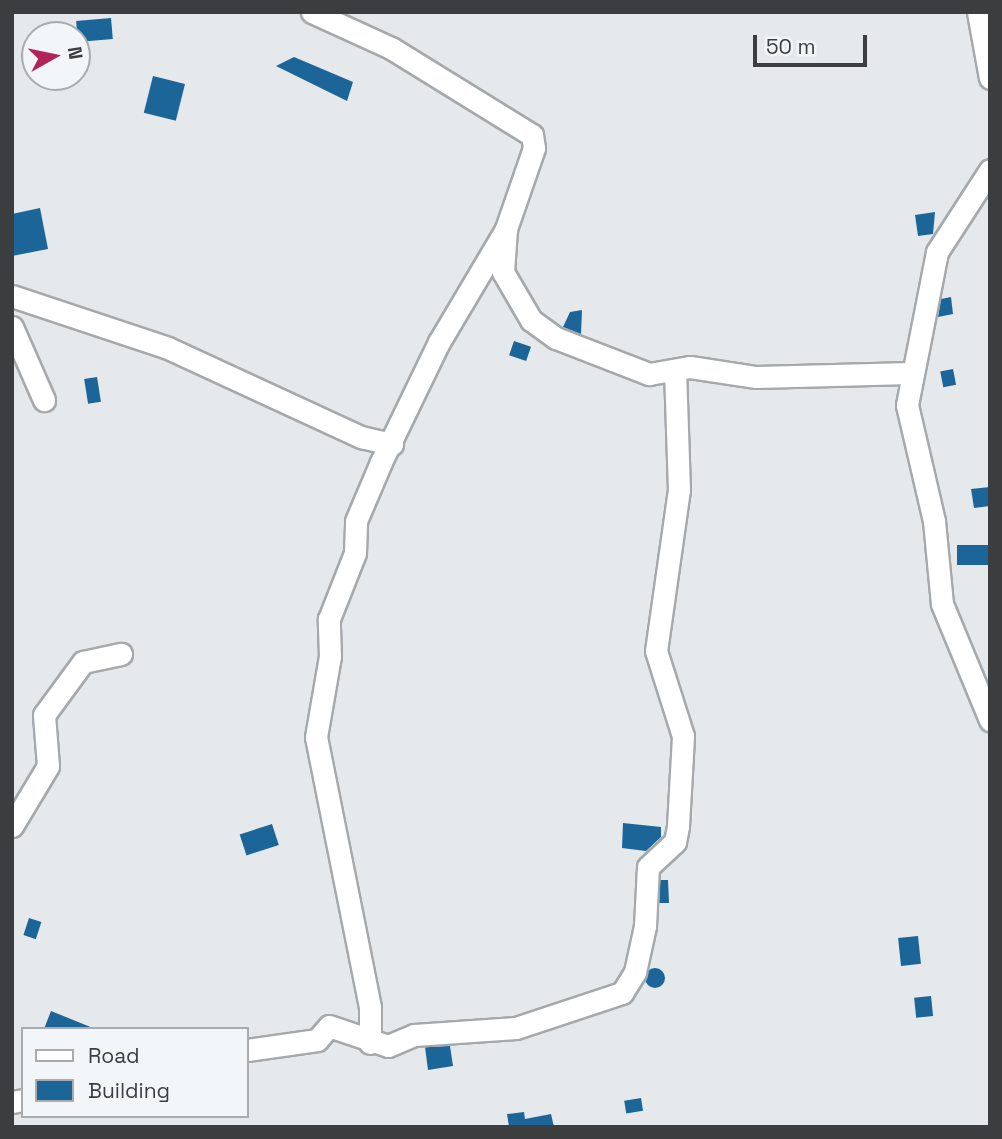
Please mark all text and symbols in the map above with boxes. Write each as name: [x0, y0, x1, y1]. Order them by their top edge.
north arrow: [21, 21, 91, 91]
scale bar: [757, 21, 871, 65]
text: 50 m: [766, 33, 816, 60]
text: N: [62, 45, 89, 61]
legend: [21, 1027, 248, 1118]
text: Road: [88, 1042, 140, 1069]
text: Building: [88, 1077, 170, 1104]

